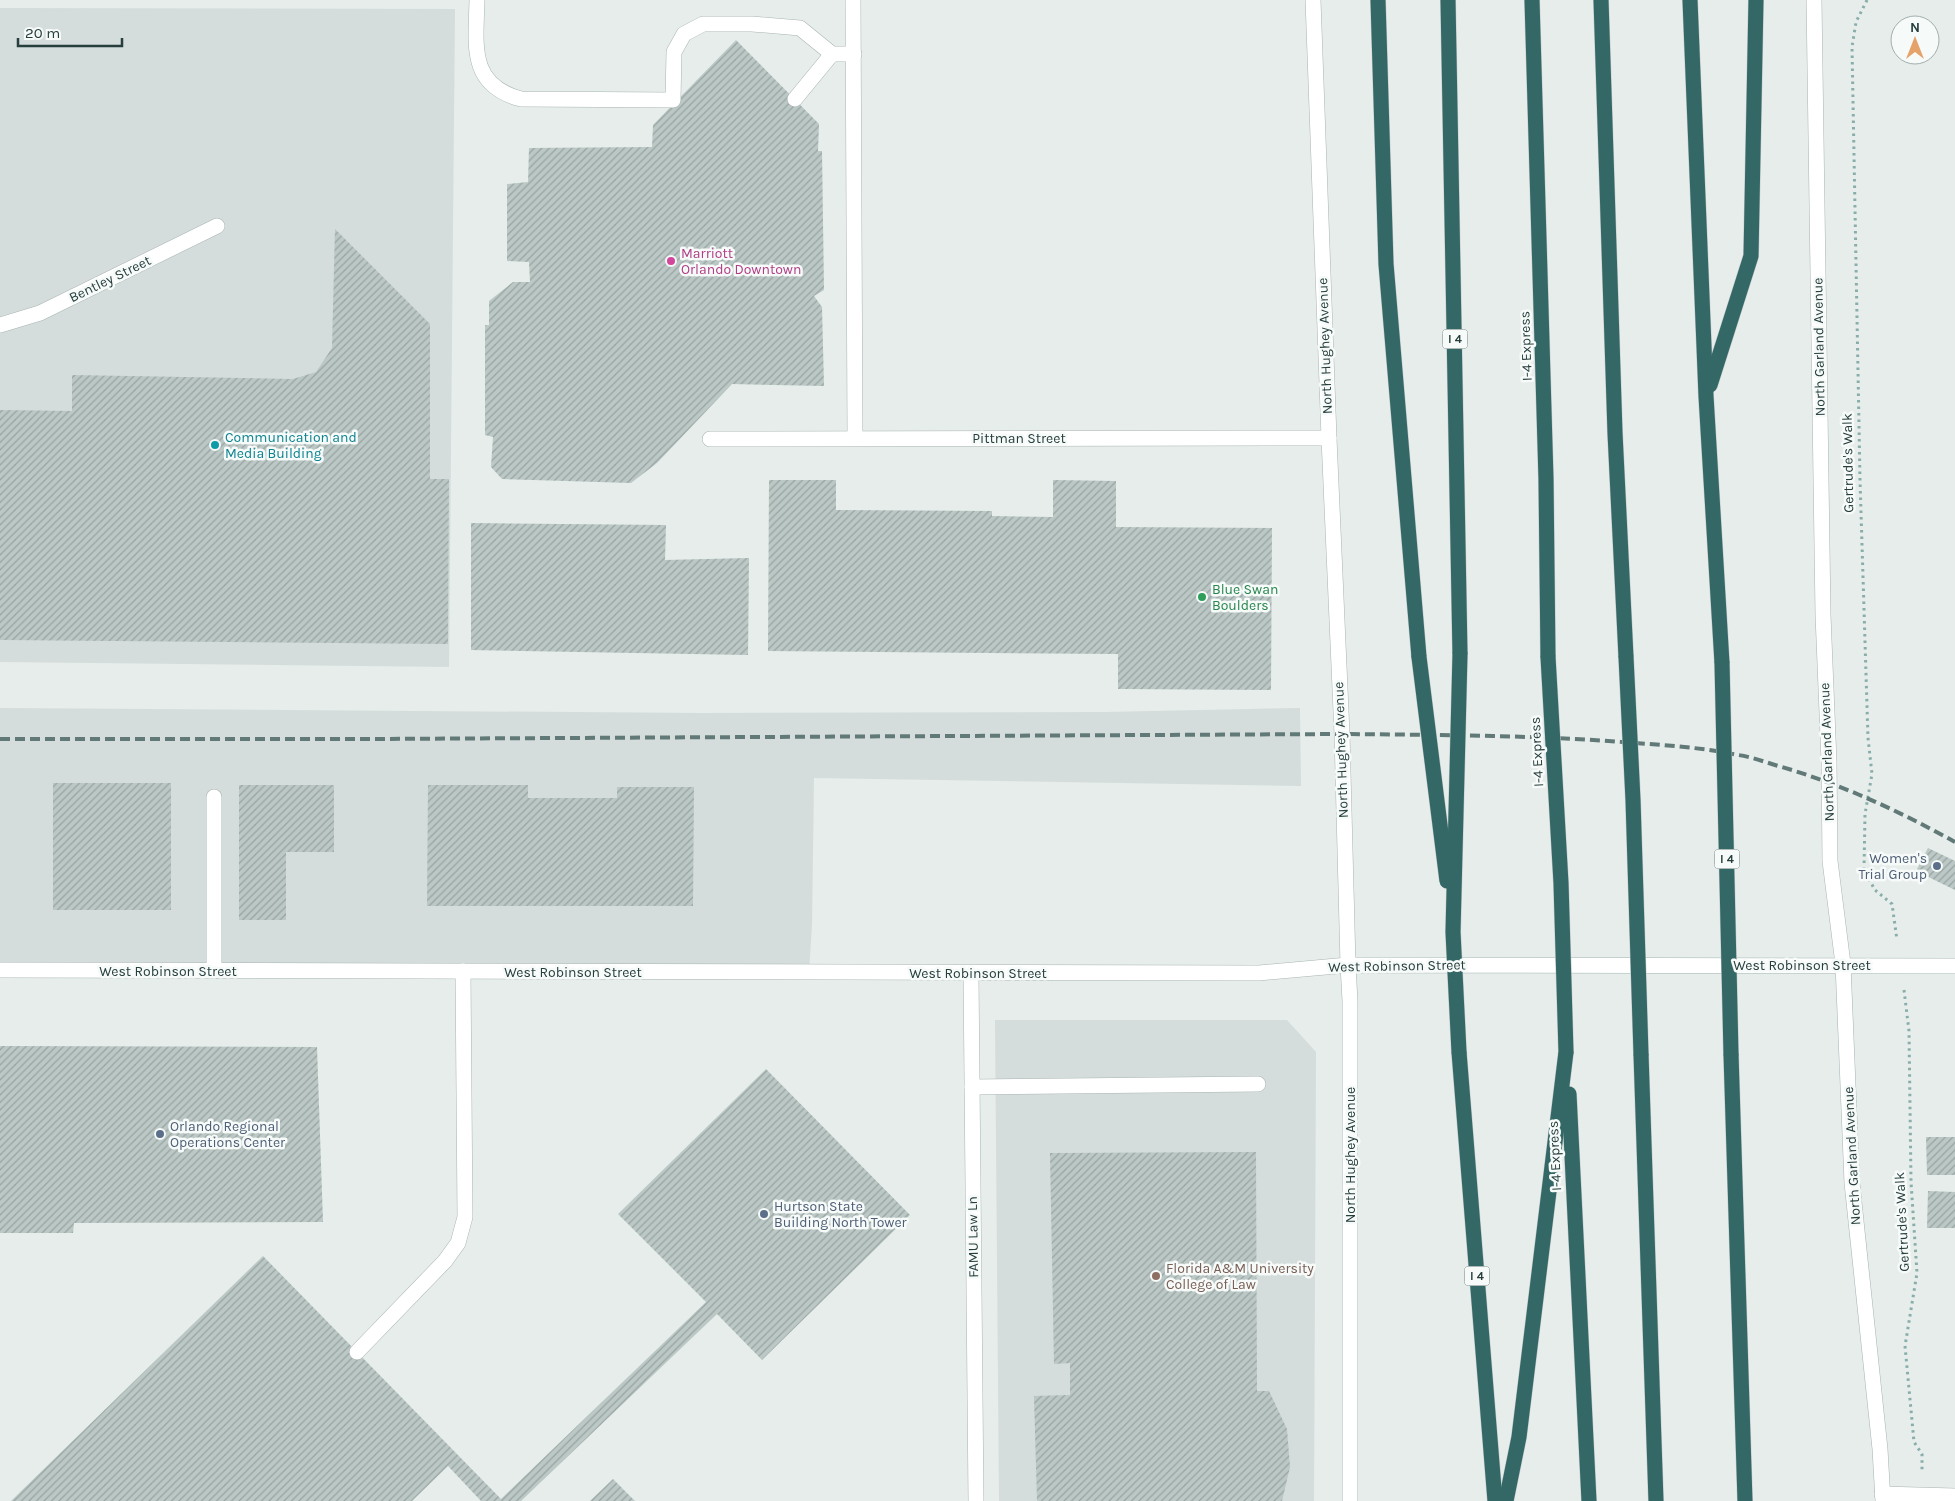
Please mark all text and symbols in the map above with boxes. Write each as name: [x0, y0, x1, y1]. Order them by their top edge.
scale bar: [18, 15, 121, 47]
north arrow: [1890, 15, 1940, 65]
text: N: [1910, 19, 1920, 36]
text: 20 m: [25, 24, 60, 42]
place label: Marriott Orlando Downtown: [681, 245, 801, 278]
street label: Bentley Street: [66, 252, 154, 306]
marker: Marriott Orlando Downtown: [665, 255, 677, 267]
street label: North Hughey Avenue: [1314, 277, 1336, 415]
street label: North Garland Avenue: [1809, 277, 1829, 417]
street label: I-4 Express: [1516, 311, 1536, 381]
road number: I 4: [1442, 329, 1468, 348]
street label: Gertrude's Walk: [1839, 413, 1857, 513]
place label: Communication and Media Building: [225, 429, 357, 462]
street label: Pittman Street: [972, 430, 1066, 447]
marker: Communication and Media Building: [209, 439, 221, 451]
place label: Blue Swan Boulders: [1212, 581, 1278, 614]
marker: Blue Swan Boulders: [1196, 591, 1208, 603]
street label: North Hughey Avenue: [1330, 681, 1352, 819]
street label: North Garland Avenue: [1816, 682, 1838, 822]
street label: I-4 Express: [1527, 717, 1547, 787]
road number: I 4: [1714, 850, 1740, 869]
place label: Women's Trial Group: [1858, 850, 1927, 883]
marker: Women's Trial Group: [1931, 860, 1943, 872]
street label: West Robinson Street: [1328, 956, 1466, 976]
street label: West Robinson Street: [1733, 957, 1871, 974]
street label: West Robinson Street: [99, 963, 237, 980]
street label: West Robinson Street: [504, 964, 642, 981]
street label: West Robinson Street: [909, 965, 1047, 982]
street label: North Garland Avenue: [1840, 1086, 1864, 1226]
street label: North Hughey Avenue: [1342, 1087, 1359, 1223]
place label: Orlando Regional Operations Center: [170, 1118, 286, 1151]
street label: I-4 Express: [1545, 1121, 1565, 1191]
marker: Orlando Regional Operations Center: [154, 1128, 166, 1140]
street label: Gertrude's Walk: [1891, 1172, 1913, 1272]
street label: FAMU Law Ln: [964, 1196, 982, 1278]
place label: Hurtson State Building North Tower: [774, 1198, 908, 1231]
marker: Hurtson State Building North Tower: [758, 1208, 770, 1220]
place label: Florida A&M University College of Law: [1166, 1260, 1314, 1293]
road number: I 4: [1464, 1266, 1490, 1285]
marker: Florida A&M University College of Law: [1150, 1270, 1162, 1282]

